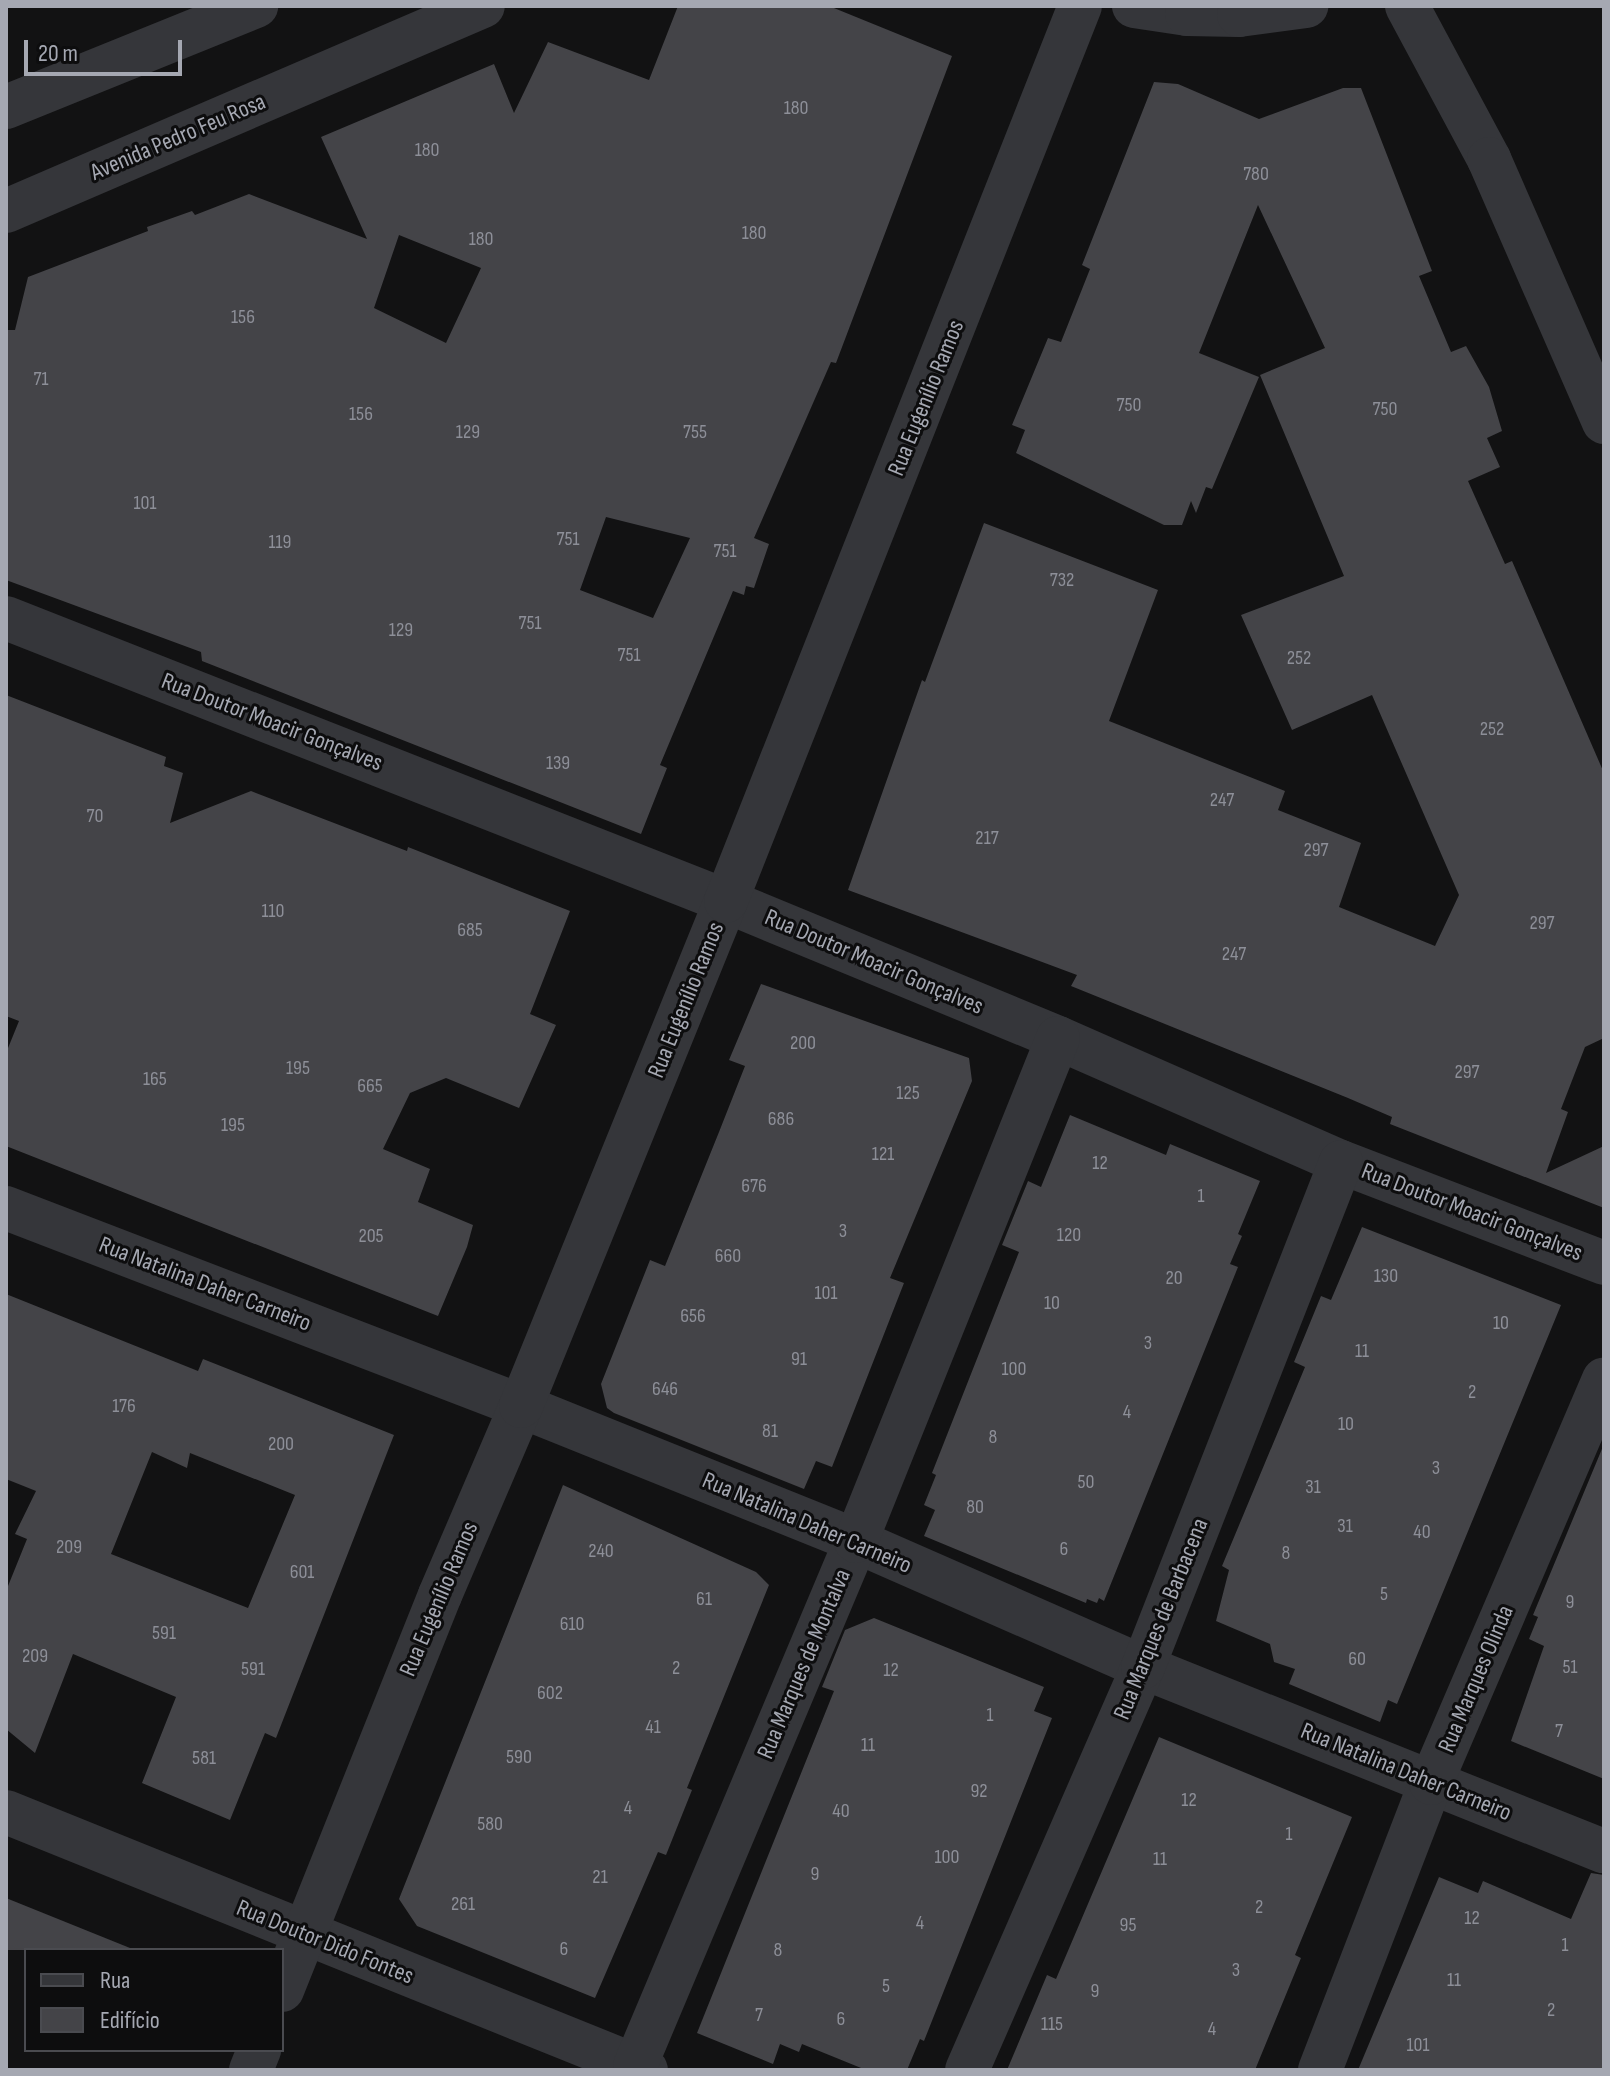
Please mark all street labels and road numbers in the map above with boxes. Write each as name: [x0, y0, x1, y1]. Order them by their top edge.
street label: Avenida Pedro Feu Rosa: [86, 87, 270, 187]
street label: Rua Eugenílio Ramos: [882, 316, 970, 480]
street label: Rua Doutor Moacir Gonçalves: [157, 667, 387, 777]
street label: Rua Doutor Moacir Gonçalves: [760, 903, 988, 1021]
street label: Rua Eugenílio Ramos: [642, 918, 730, 1082]
street label: Rua Doutor Moacir Gonçalves: [1357, 1157, 1587, 1267]
street label: Rua Natalina Daher Carneiro: [95, 1230, 315, 1338]
street label: Rua Natalina Daher Carneiro: [698, 1466, 916, 1580]
street label: Rua Marques de Barbacena: [1107, 1514, 1215, 1724]
street label: Rua Eugenílio Ramos: [393, 1517, 485, 1681]
street label: Rua Marques de Montalva: [751, 1565, 857, 1763]
street label: Rua Marques Olinda: [1432, 1601, 1520, 1757]
street label: Rua Natalina Daher Carneiro: [1296, 1717, 1516, 1827]
street label: Rua Doutor Dido Fontes: [232, 1893, 418, 1991]

